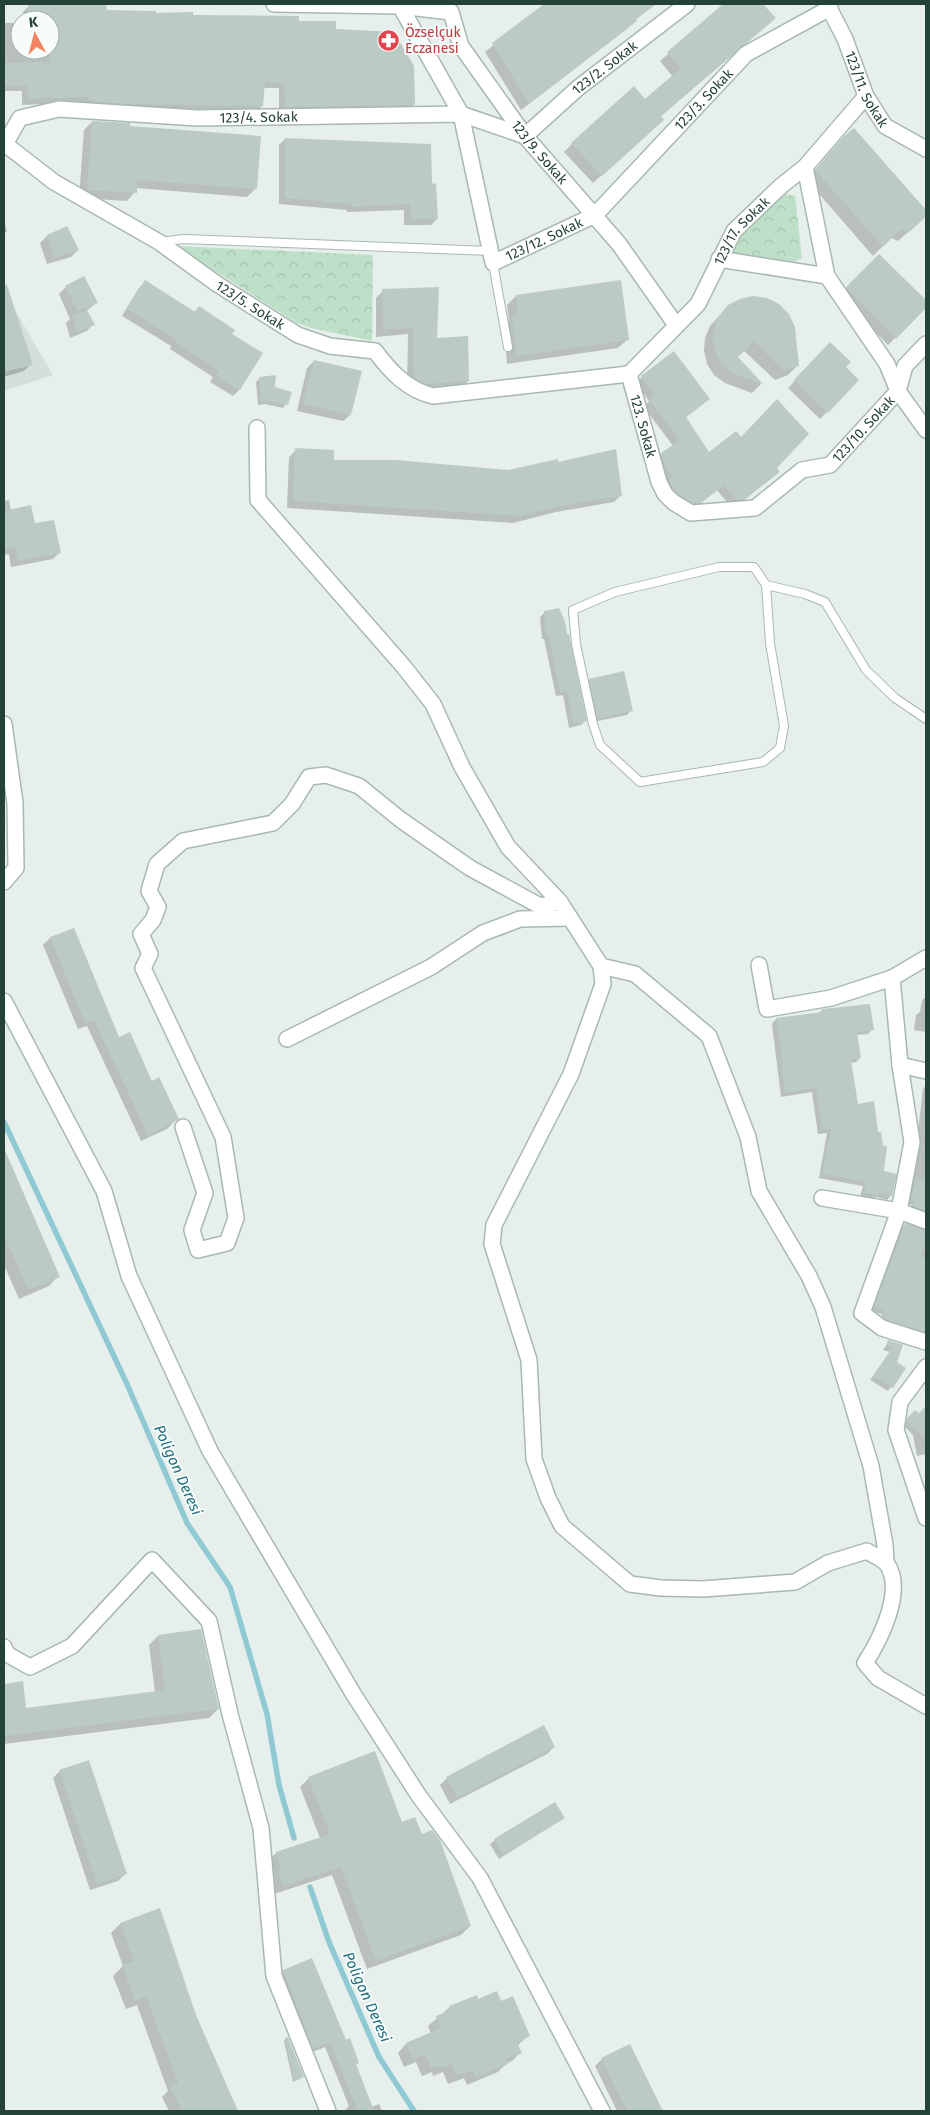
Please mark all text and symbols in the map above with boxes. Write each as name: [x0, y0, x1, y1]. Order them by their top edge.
north arrow: [10, 10, 60, 60]
text: K: [28, 13, 40, 32]
place label: Özselçuk Eczanesi: [405, 23, 461, 57]
pharmacy icon: Özselçuk Eczanesi: [377, 28, 401, 52]
street label: 123/2. Sokak: [569, 37, 642, 98]
street label: 123/11. Sokak: [841, 49, 892, 131]
street label: 123/3. Sokak: [671, 65, 737, 134]
street label: 123/4. Sokak: [219, 108, 299, 127]
street label: 123/9. Sokak: [508, 117, 572, 189]
street label: 123/17. Sokak: [710, 193, 774, 268]
street label: 123/12. Sokak: [503, 214, 586, 265]
street label: 123/5. Sokak: [212, 277, 289, 334]
street label: 123/10. Sokak: [829, 392, 899, 466]
street label: 123. Sokak: [626, 393, 660, 460]
water label: Poligon Deresi: [150, 1422, 206, 1518]
water label: Poligon Deresi: [339, 1949, 395, 2045]

